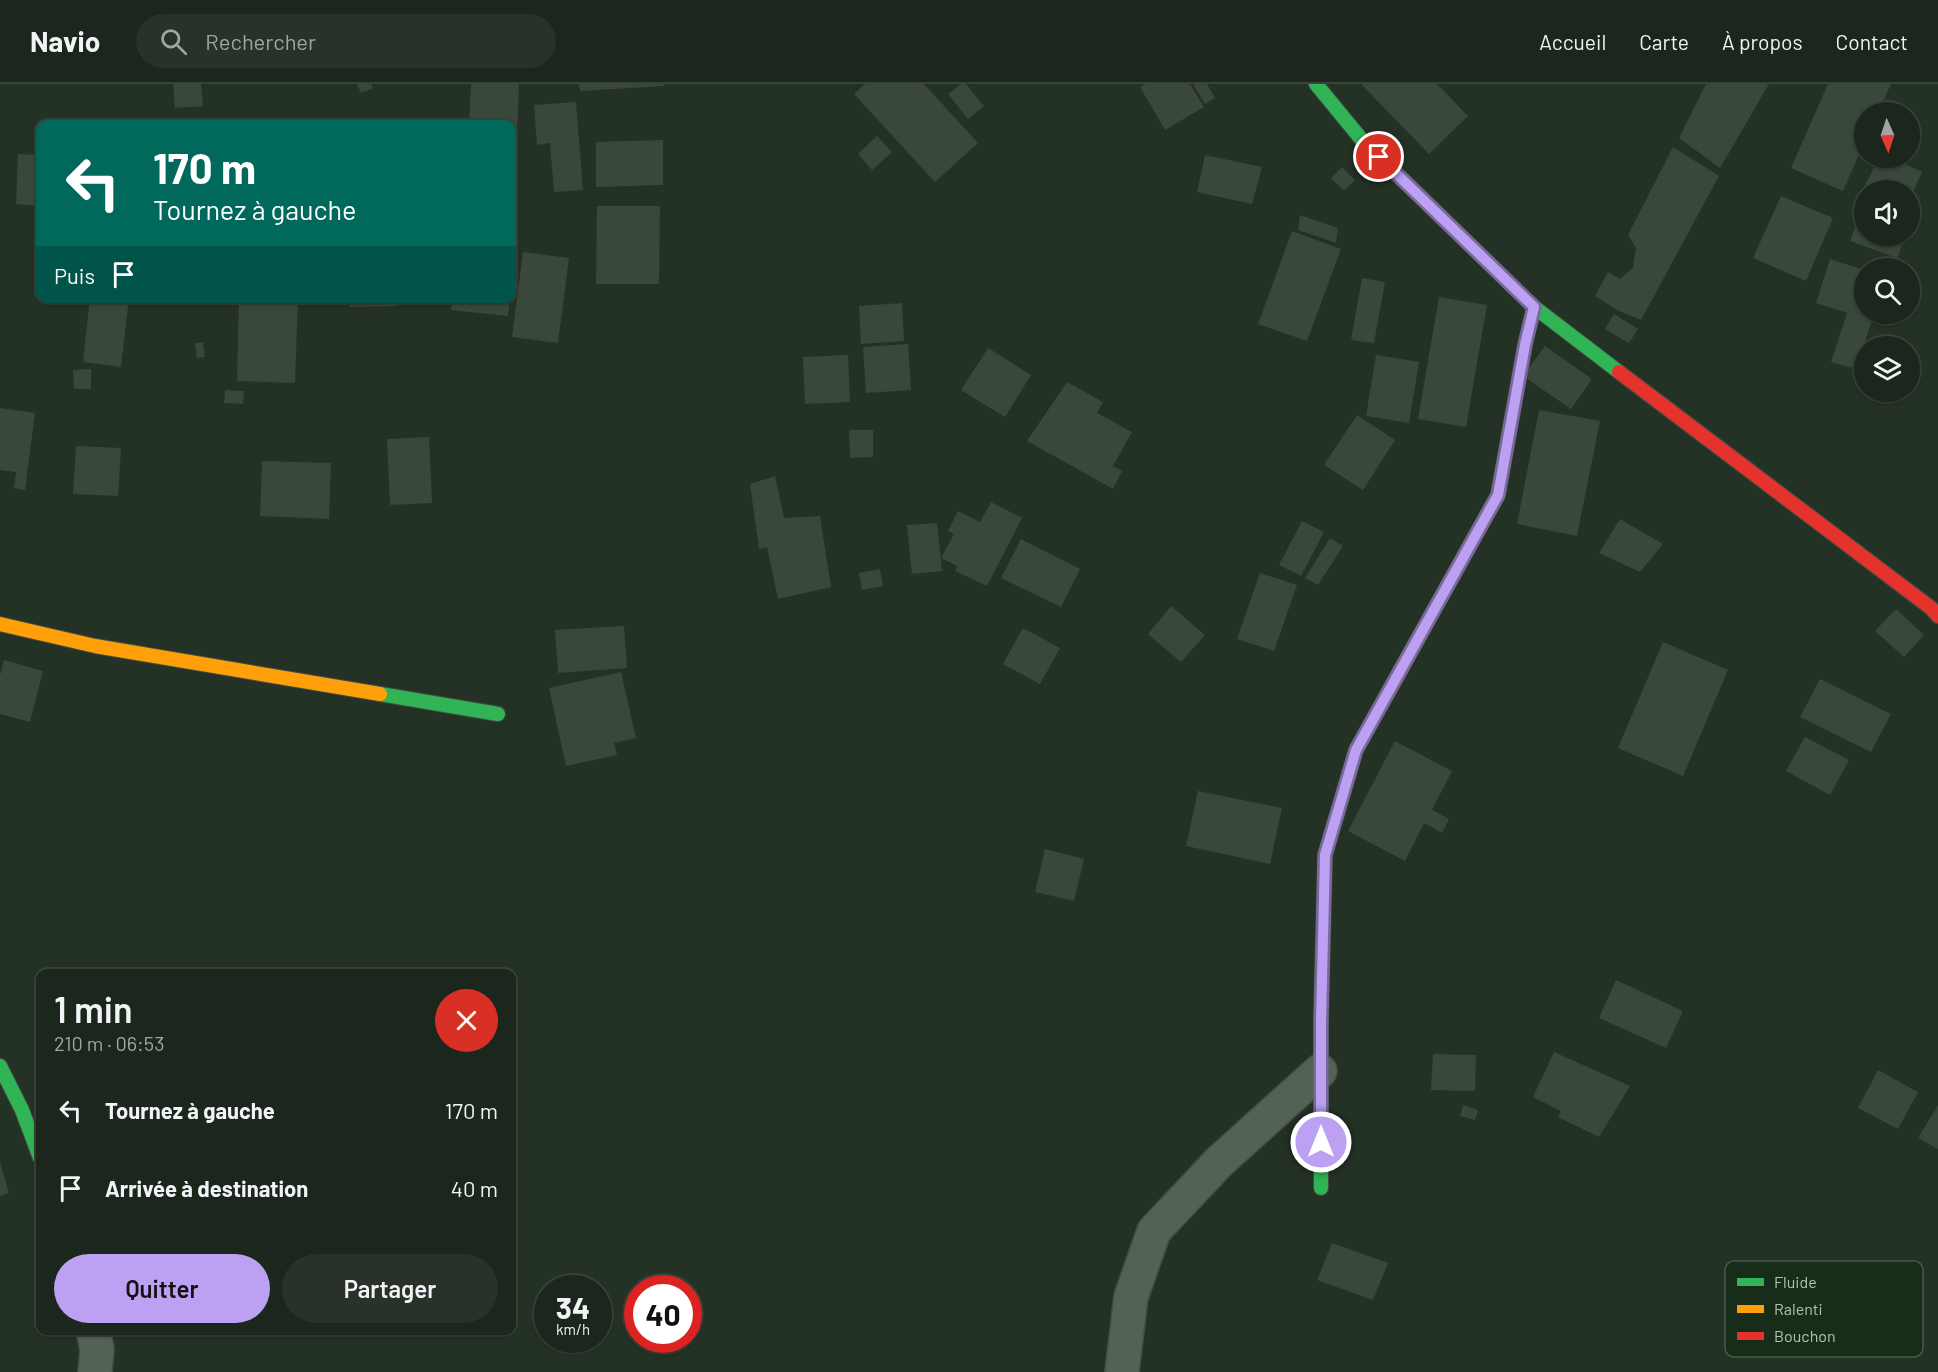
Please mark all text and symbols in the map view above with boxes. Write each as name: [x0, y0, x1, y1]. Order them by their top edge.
search box: [136, 14, 556, 68]
text: Navio: [30, 24, 100, 58]
icon: search: [157, 25, 190, 58]
text: Rechercher: [205, 28, 316, 54]
text: Accueil: [1539, 29, 1606, 54]
text: Carte: [1639, 29, 1689, 54]
text: À propos: [1722, 29, 1803, 54]
text: Contact: [1836, 29, 1908, 54]
north arrow: [1854, 102, 1920, 168]
map controls: [1854, 102, 1920, 402]
pin: [1353, 131, 1404, 182]
icon: arrive: [1362, 140, 1395, 173]
text: 170 m: [153, 142, 256, 192]
icon: left: [54, 144, 132, 222]
button: sound: [1854, 180, 1920, 246]
text: Tournez à gauche: [153, 193, 356, 225]
icon: arrive: [107, 258, 140, 291]
button: search: [1854, 258, 1920, 324]
text: Puis: [54, 262, 95, 288]
button: layers: [1854, 336, 1920, 402]
text: 1 min: [54, 987, 133, 1030]
button: close: [435, 989, 498, 1052]
text: 210 m · 06:53: [54, 1031, 164, 1055]
icon: left: [54, 1094, 87, 1127]
text: Tournez à gauche: [105, 1097, 275, 1123]
text: 170 m: [445, 1097, 498, 1123]
position arrow: [1289, 1110, 1353, 1174]
icon: arrive: [54, 1172, 87, 1205]
text: Arrivée à destination: [105, 1175, 308, 1201]
text: 40 m: [451, 1175, 498, 1201]
button: Quitter: [54, 1254, 270, 1323]
button: Partager: [282, 1254, 498, 1323]
legend: [1725, 1261, 1923, 1357]
text: Fluide: [1774, 1272, 1817, 1291]
speed limit sign: 40: [624, 1275, 702, 1353]
text: 34: [556, 1289, 590, 1325]
text: Ralenti: [1774, 1299, 1823, 1318]
text: km/h: [556, 1320, 590, 1338]
text: Bouchon: [1774, 1326, 1836, 1345]

